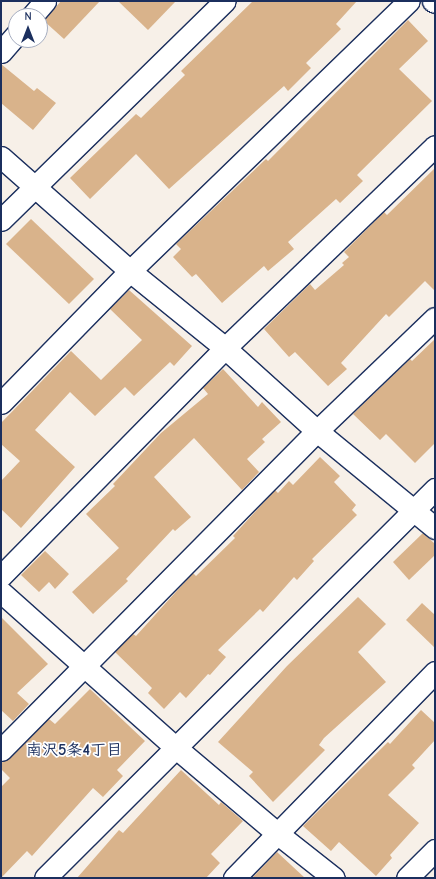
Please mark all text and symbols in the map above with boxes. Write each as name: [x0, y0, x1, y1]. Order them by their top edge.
north arrow: [8, 8, 48, 48]
text: N: [24, 10, 32, 23]
district label: 南沢5条4丁目: [26, 740, 122, 760]

